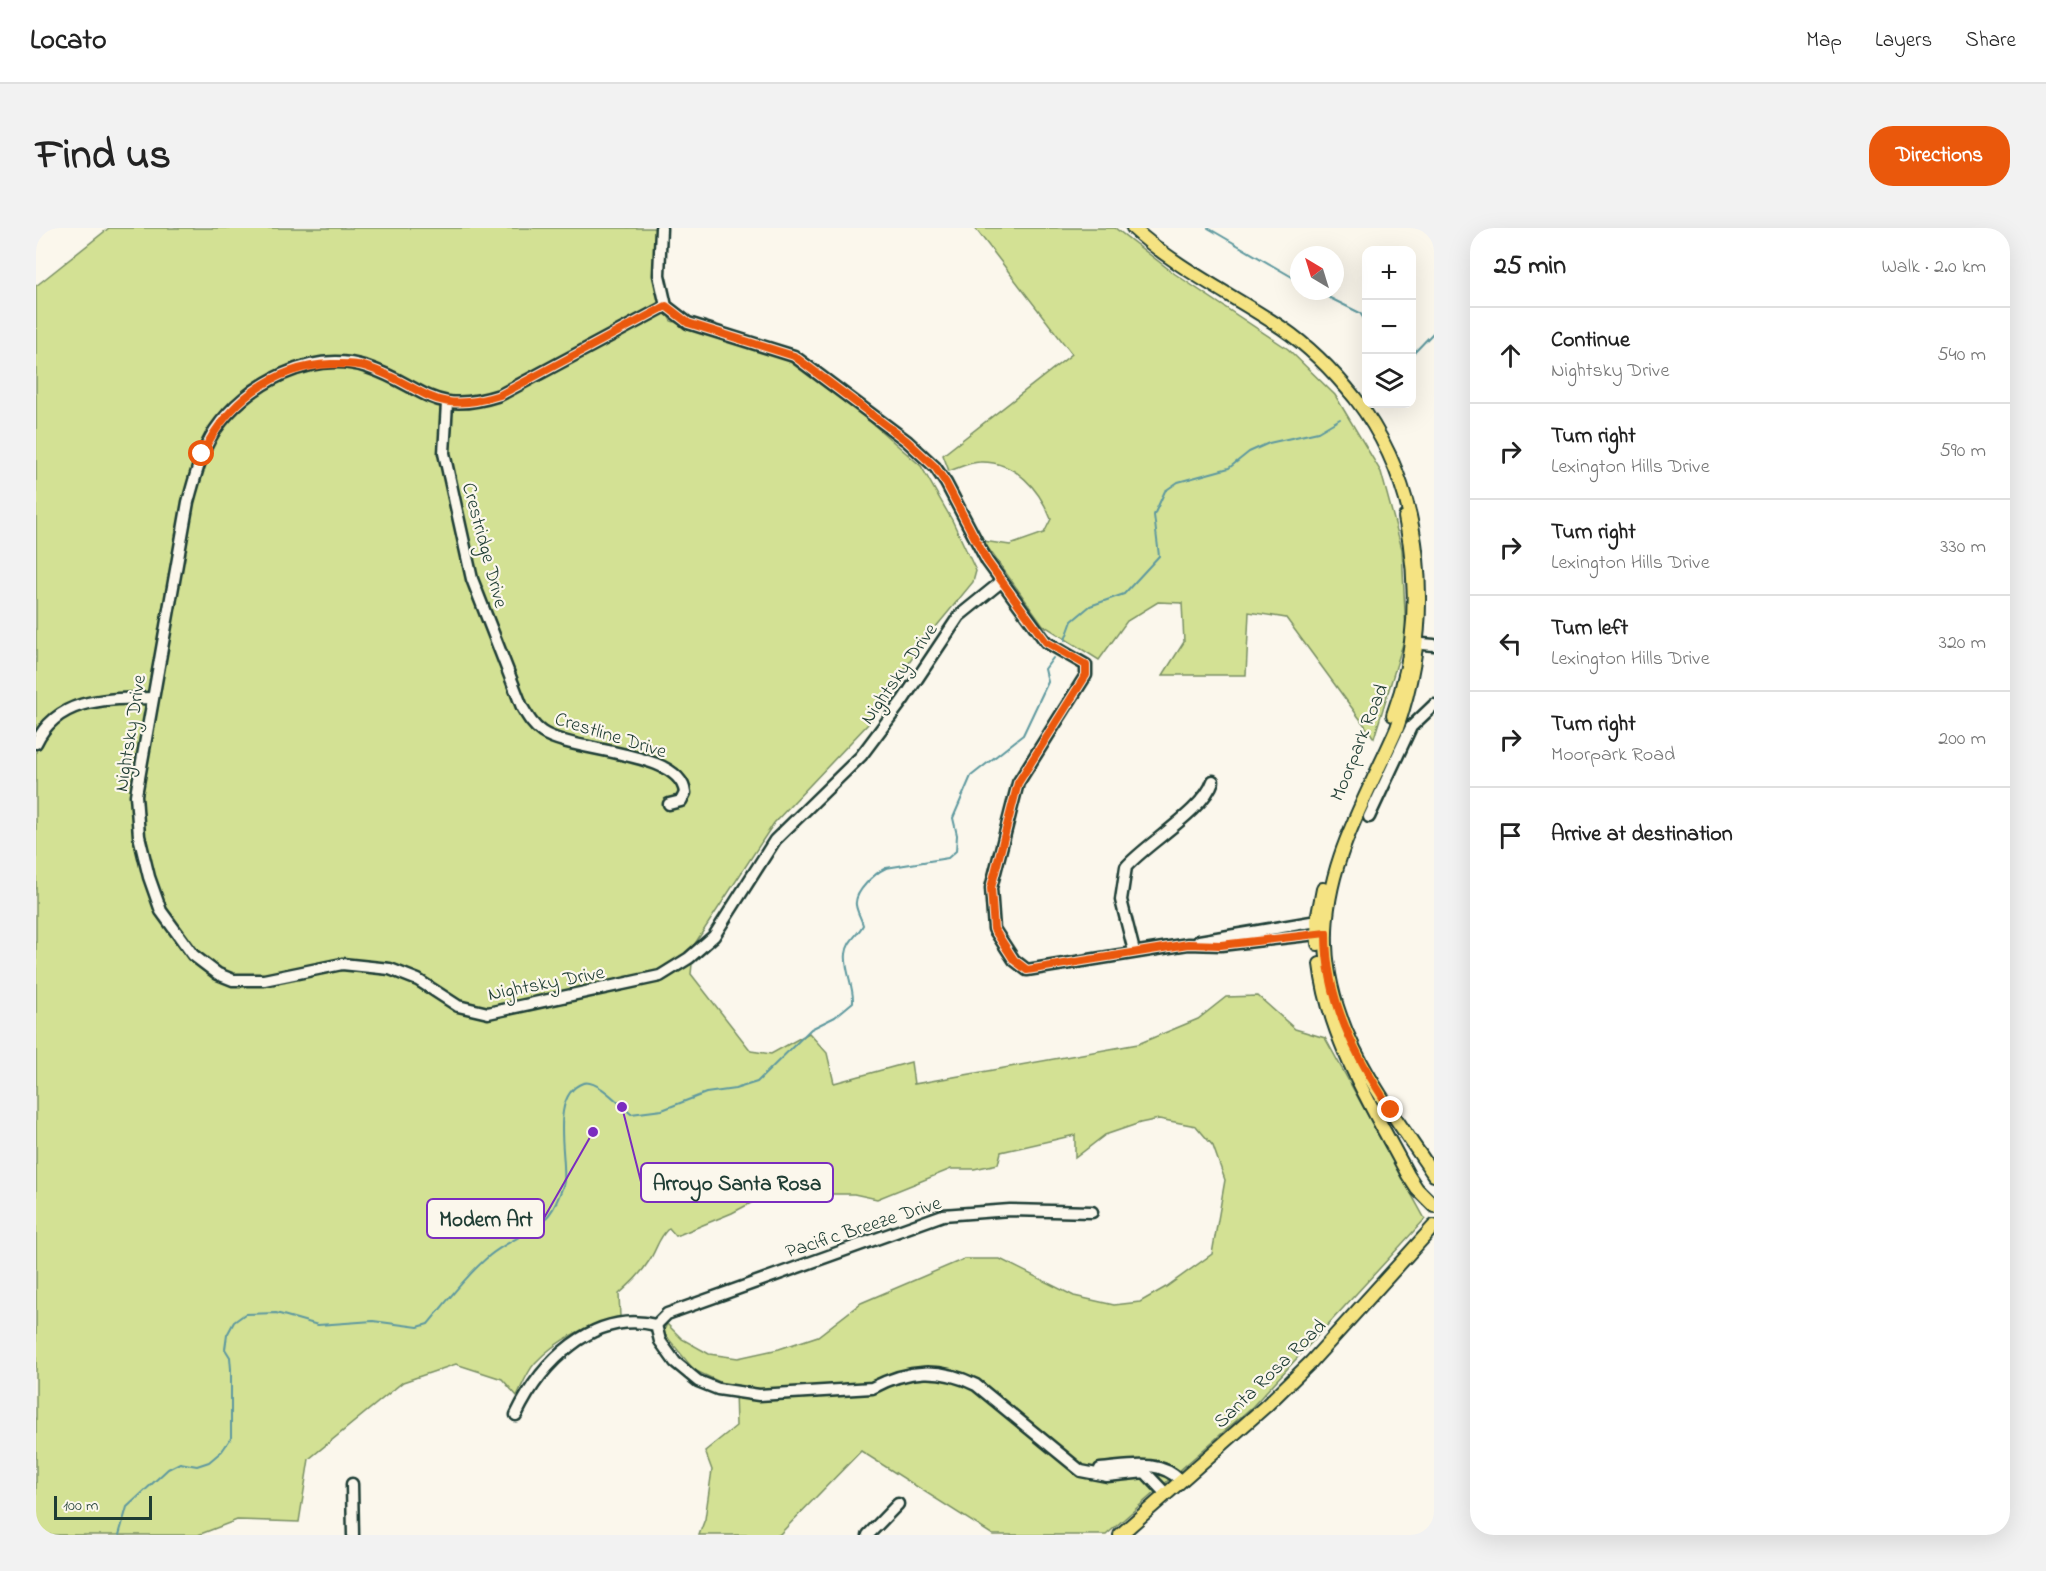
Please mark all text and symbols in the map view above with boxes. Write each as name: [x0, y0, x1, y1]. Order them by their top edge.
text: Locato: [30, 21, 106, 62]
text: Map: [1806, 26, 1842, 56]
text: Layers: [1875, 26, 1932, 56]
text: Share: [1965, 26, 2016, 56]
text: Find us: [36, 126, 171, 187]
button: Directions: [1869, 126, 2010, 186]
north arrow: [1290, 246, 1344, 300]
map controls: [1362, 246, 1416, 408]
button: +: [1362, 246, 1416, 300]
text: 25 min: [1494, 248, 1566, 286]
text: Walk · 2.0 km: [1881, 253, 1986, 282]
button: −: [1362, 300, 1416, 354]
text: Continue: [1551, 325, 1630, 357]
icon: ahead: [1494, 339, 1527, 372]
text: 540 m: [1937, 341, 1986, 370]
button: layers: [1362, 354, 1416, 408]
text: Nightsky Drive: [1551, 357, 1669, 386]
text: Turn right: [1551, 421, 1636, 453]
icon: right: [1494, 435, 1527, 468]
text: 590 m: [1939, 437, 1986, 466]
route start: [188, 440, 214, 466]
text: Lexington Hills Drive: [1551, 453, 1710, 482]
street label: Crestridge Drive: [452, 480, 514, 612]
text: Turn right: [1551, 517, 1636, 549]
icon: right: [1494, 531, 1527, 564]
text: 330 m: [1940, 533, 1986, 562]
text: Lexington Hills Drive: [1551, 549, 1710, 578]
text: Turn left: [1551, 613, 1628, 645]
street label: Nightsky Drive: [854, 618, 947, 732]
icon: left: [1494, 627, 1527, 660]
text: 320 m: [1939, 629, 1986, 658]
text: Lexington Hills Drive: [1551, 645, 1710, 674]
street label: Nightsky Drive: [108, 673, 156, 794]
street label: Moorpark Road: [1324, 680, 1397, 806]
street label: Crestline Drive: [551, 706, 670, 767]
text: Turn right: [1551, 709, 1636, 741]
icon: right: [1494, 723, 1527, 756]
text: 200 m: [1938, 725, 1986, 754]
text: Moorpark Road: [1551, 741, 1675, 770]
icon: arrive: [1494, 819, 1527, 852]
text: Arrive at destination: [1551, 819, 1733, 851]
street label: Nightsky Drive: [486, 959, 608, 1011]
route end: [1377, 1096, 1403, 1122]
callout: Arroyo Santa Rosa: [641, 1163, 833, 1202]
text: Arroyo Santa Rosa: [653, 1170, 821, 1202]
street label: Pacific Breeze Drive: [782, 1190, 945, 1267]
callout: Modern Art: [427, 1199, 544, 1238]
text: Modern Art: [439, 1206, 534, 1236]
street label: Santa Rosa Road: [1208, 1313, 1334, 1436]
scale bar: [54, 1493, 152, 1520]
text: 100 m: [63, 1494, 98, 1518]

